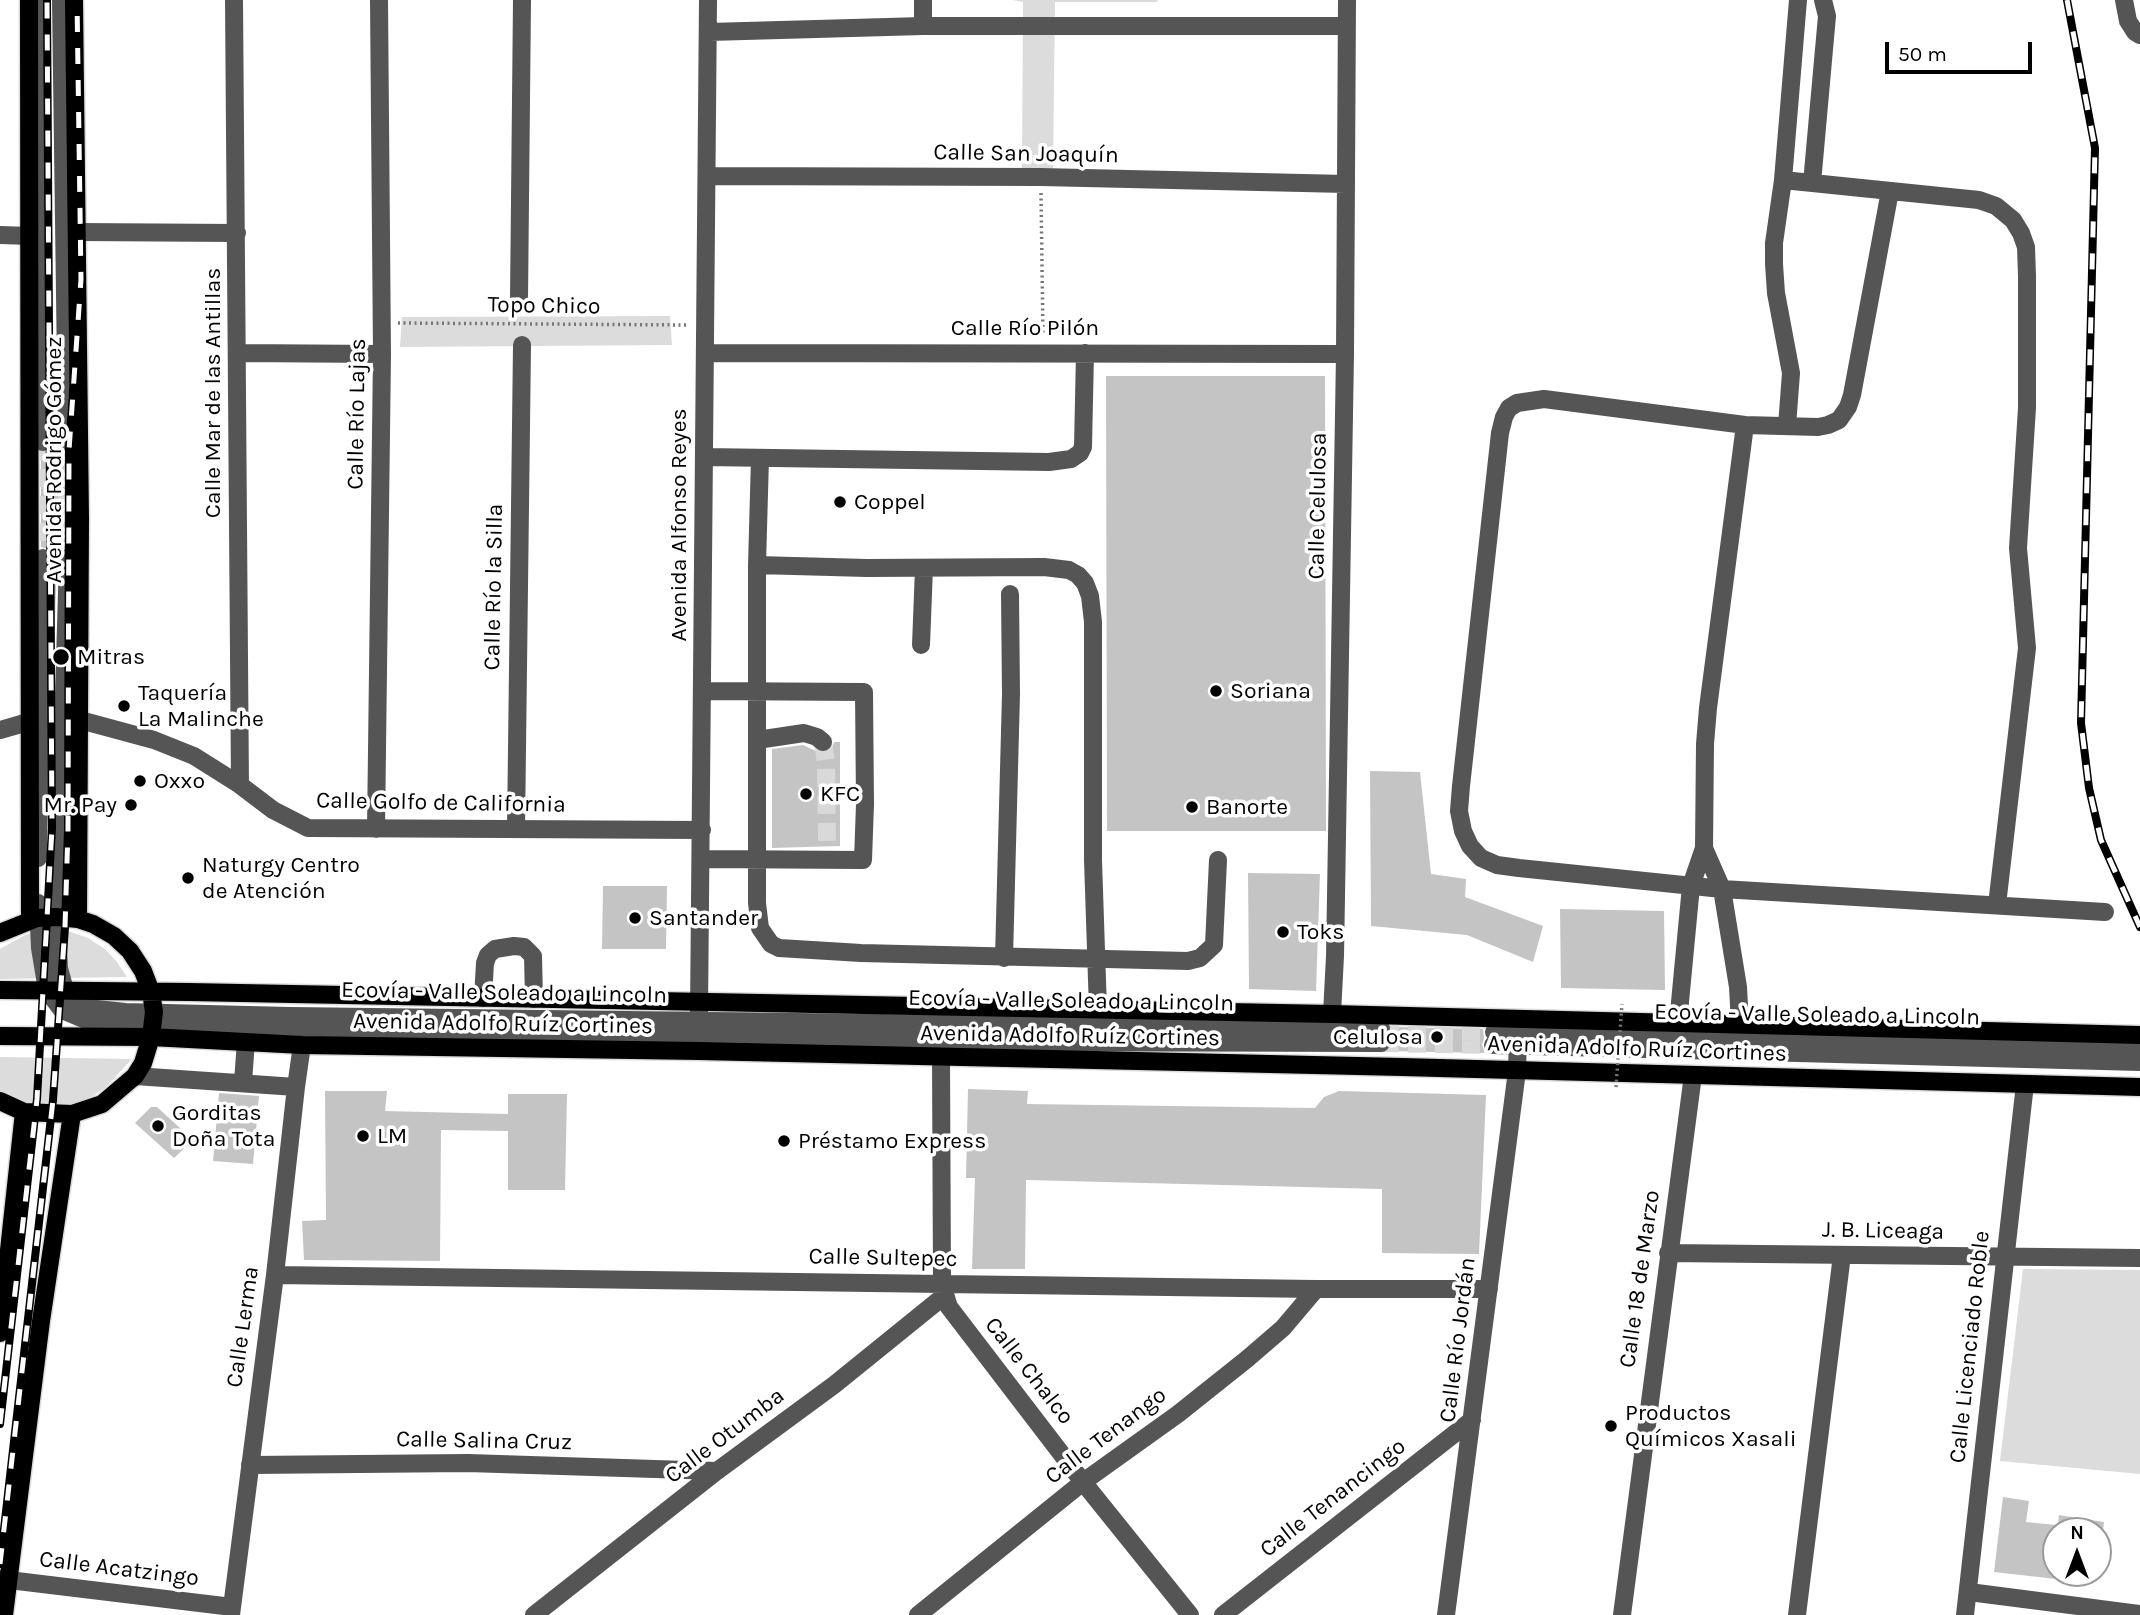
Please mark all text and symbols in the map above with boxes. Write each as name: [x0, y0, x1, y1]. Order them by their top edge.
scale bar: [1888, 28, 2035, 72]
text: 50 m: [1898, 42, 1947, 66]
street label: Calle San Joaquín: [933, 139, 1119, 169]
street label: Calle Mar de las Antillas: [199, 268, 227, 518]
street label: Topo Chico: [487, 291, 601, 321]
street label: Calle Río Pilón: [951, 314, 1099, 342]
street label: Avenida Rodrigo Gómez: [40, 337, 68, 583]
street label: Calle Río Lajas: [342, 338, 372, 490]
street label: Avenida Alfonso Reyes: [665, 408, 693, 642]
street label: Calle Celulosa: [1303, 432, 1333, 580]
place label: Coppel: [854, 488, 926, 516]
marker: Coppel: [832, 494, 848, 510]
street label: Calle Río la Silla: [479, 503, 509, 671]
place label: Mitras: [77, 643, 145, 671]
marker: Mitras: [51, 647, 71, 667]
place label: Soriana: [1230, 677, 1311, 705]
place label: Taquería La Malinche: [138, 679, 264, 733]
marker: Soriana: [1208, 683, 1224, 699]
marker: Taquería La Malinche: [116, 698, 132, 714]
place label: Oxxo: [154, 767, 205, 795]
marker: Oxxo: [132, 773, 148, 789]
place label: KFC: [820, 780, 860, 808]
marker: KFC: [798, 786, 814, 802]
street label: Calle Golfo de California: [316, 787, 566, 819]
place label: Mr. Pay: [44, 791, 117, 819]
place label: Banorte: [1206, 793, 1288, 821]
marker: Mr. Pay: [123, 797, 139, 813]
marker: Banorte: [1184, 799, 1200, 815]
place label: Naturgy Centro de Atención: [202, 851, 360, 905]
marker: Naturgy Centro de Atención: [180, 870, 196, 886]
place label: Santander: [649, 904, 758, 932]
marker: Santander: [627, 910, 643, 926]
place label: Toks: [1297, 918, 1344, 946]
marker: Toks: [1275, 924, 1291, 940]
street label: Ecovía - Valle Soleado a Lincoln: [341, 976, 667, 1010]
street label: Ecovía - Valle Soleado a Lincoln: [908, 984, 1234, 1018]
street label: Ecovía - Valle Soleado a Lincoln: [1654, 998, 1980, 1032]
street label: Avenida Adolfo Ruíz Cortines: [353, 1008, 653, 1040]
street label: Avenida Adolfo Ruíz Cortines: [920, 1020, 1220, 1052]
place label: Celulosa: [1333, 1023, 1423, 1051]
marker: Celulosa: [1429, 1029, 1445, 1045]
street label: Avenida Adolfo Ruíz Cortines: [1487, 1030, 1787, 1068]
place label: Gorditas Doña Tota: [172, 1099, 275, 1153]
marker: Gorditas Doña Tota: [150, 1118, 166, 1134]
place label: LM: [377, 1122, 407, 1150]
place label: Préstamo Express: [798, 1127, 986, 1155]
marker: LM: [355, 1128, 371, 1144]
marker: Préstamo Express: [776, 1133, 792, 1149]
street label: Calle 18 de Marzo: [1614, 1188, 1666, 1370]
street label: J. B. Liceaga: [1822, 1216, 1944, 1246]
street label: Calle Licenciado Roble: [1944, 1229, 1996, 1465]
street label: Calle Sultepec: [808, 1243, 958, 1273]
street label: Calle Río Jordán: [1434, 1256, 1482, 1424]
street label: Calle Lerma: [221, 1265, 265, 1389]
street label: Calle Chalco: [979, 1312, 1079, 1430]
street label: Calle Otumba: [660, 1382, 790, 1490]
street label: Calle Tenango: [1040, 1382, 1172, 1490]
place label: Productos Químicos Xasali: [1625, 1399, 1797, 1453]
marker: Productos Químicos Xasali: [1603, 1418, 1619, 1434]
street label: Calle Salina Cruz: [396, 1426, 572, 1456]
street label: Calle Tenancingo: [1255, 1433, 1411, 1563]
north arrow: [2042, 1517, 2112, 1587]
text: N: [2070, 1522, 2084, 1544]
street label: Calle Acatzingo: [38, 1546, 200, 1592]

